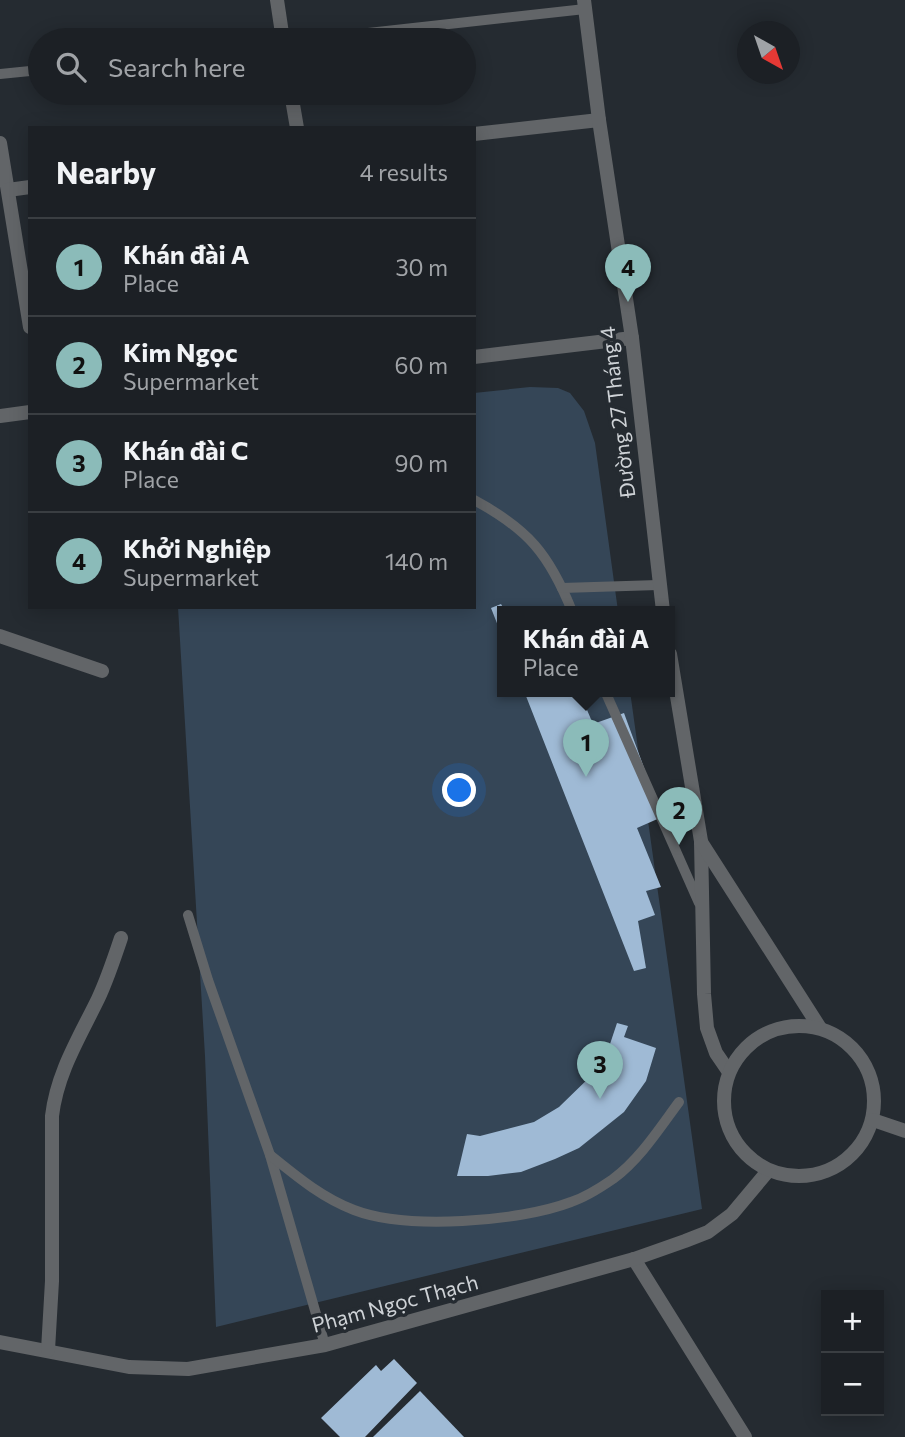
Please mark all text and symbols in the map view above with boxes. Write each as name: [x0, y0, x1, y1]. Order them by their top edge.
north arrow: [737, 21, 800, 84]
search box: [28, 28, 476, 105]
icon: search: [52, 48, 90, 86]
text: Search here: [108, 51, 246, 82]
text: Nearby: [56, 153, 156, 190]
text: 4 results: [360, 158, 448, 186]
text: Khán đài A: [123, 238, 249, 269]
pin: 4: [605, 244, 651, 302]
text: 1: [74, 253, 84, 281]
text: 30 m: [395, 253, 448, 281]
text: Place: [123, 269, 179, 297]
street label: Đường 27 Tháng 4: [594, 325, 640, 500]
text: Kim Ngọc: [123, 336, 238, 367]
text: 2: [72, 351, 86, 379]
text: 60 m: [395, 351, 448, 379]
text: Supermarket: [123, 367, 259, 395]
text: Khán đài C: [123, 434, 249, 465]
text: 3: [72, 449, 86, 477]
text: 90 m: [395, 449, 448, 477]
text: Place: [123, 465, 179, 493]
text: Khởi Nghiệp: [123, 532, 271, 563]
text: 4: [72, 547, 86, 575]
text: 140 m: [385, 547, 448, 575]
text: Supermarket: [123, 563, 259, 591]
popup: [497, 606, 675, 697]
text: Khán đài A: [523, 622, 649, 653]
text: Place: [523, 653, 579, 681]
pin: 1: [563, 719, 609, 777]
your location: [442, 773, 476, 807]
pin: 2: [656, 787, 702, 845]
pin: 3: [577, 1041, 623, 1099]
street label: Phạm Ngọc Thạch: [309, 1268, 481, 1337]
map controls: [821, 1290, 884, 1416]
button: +: [821, 1290, 884, 1353]
button: −: [821, 1353, 884, 1416]

